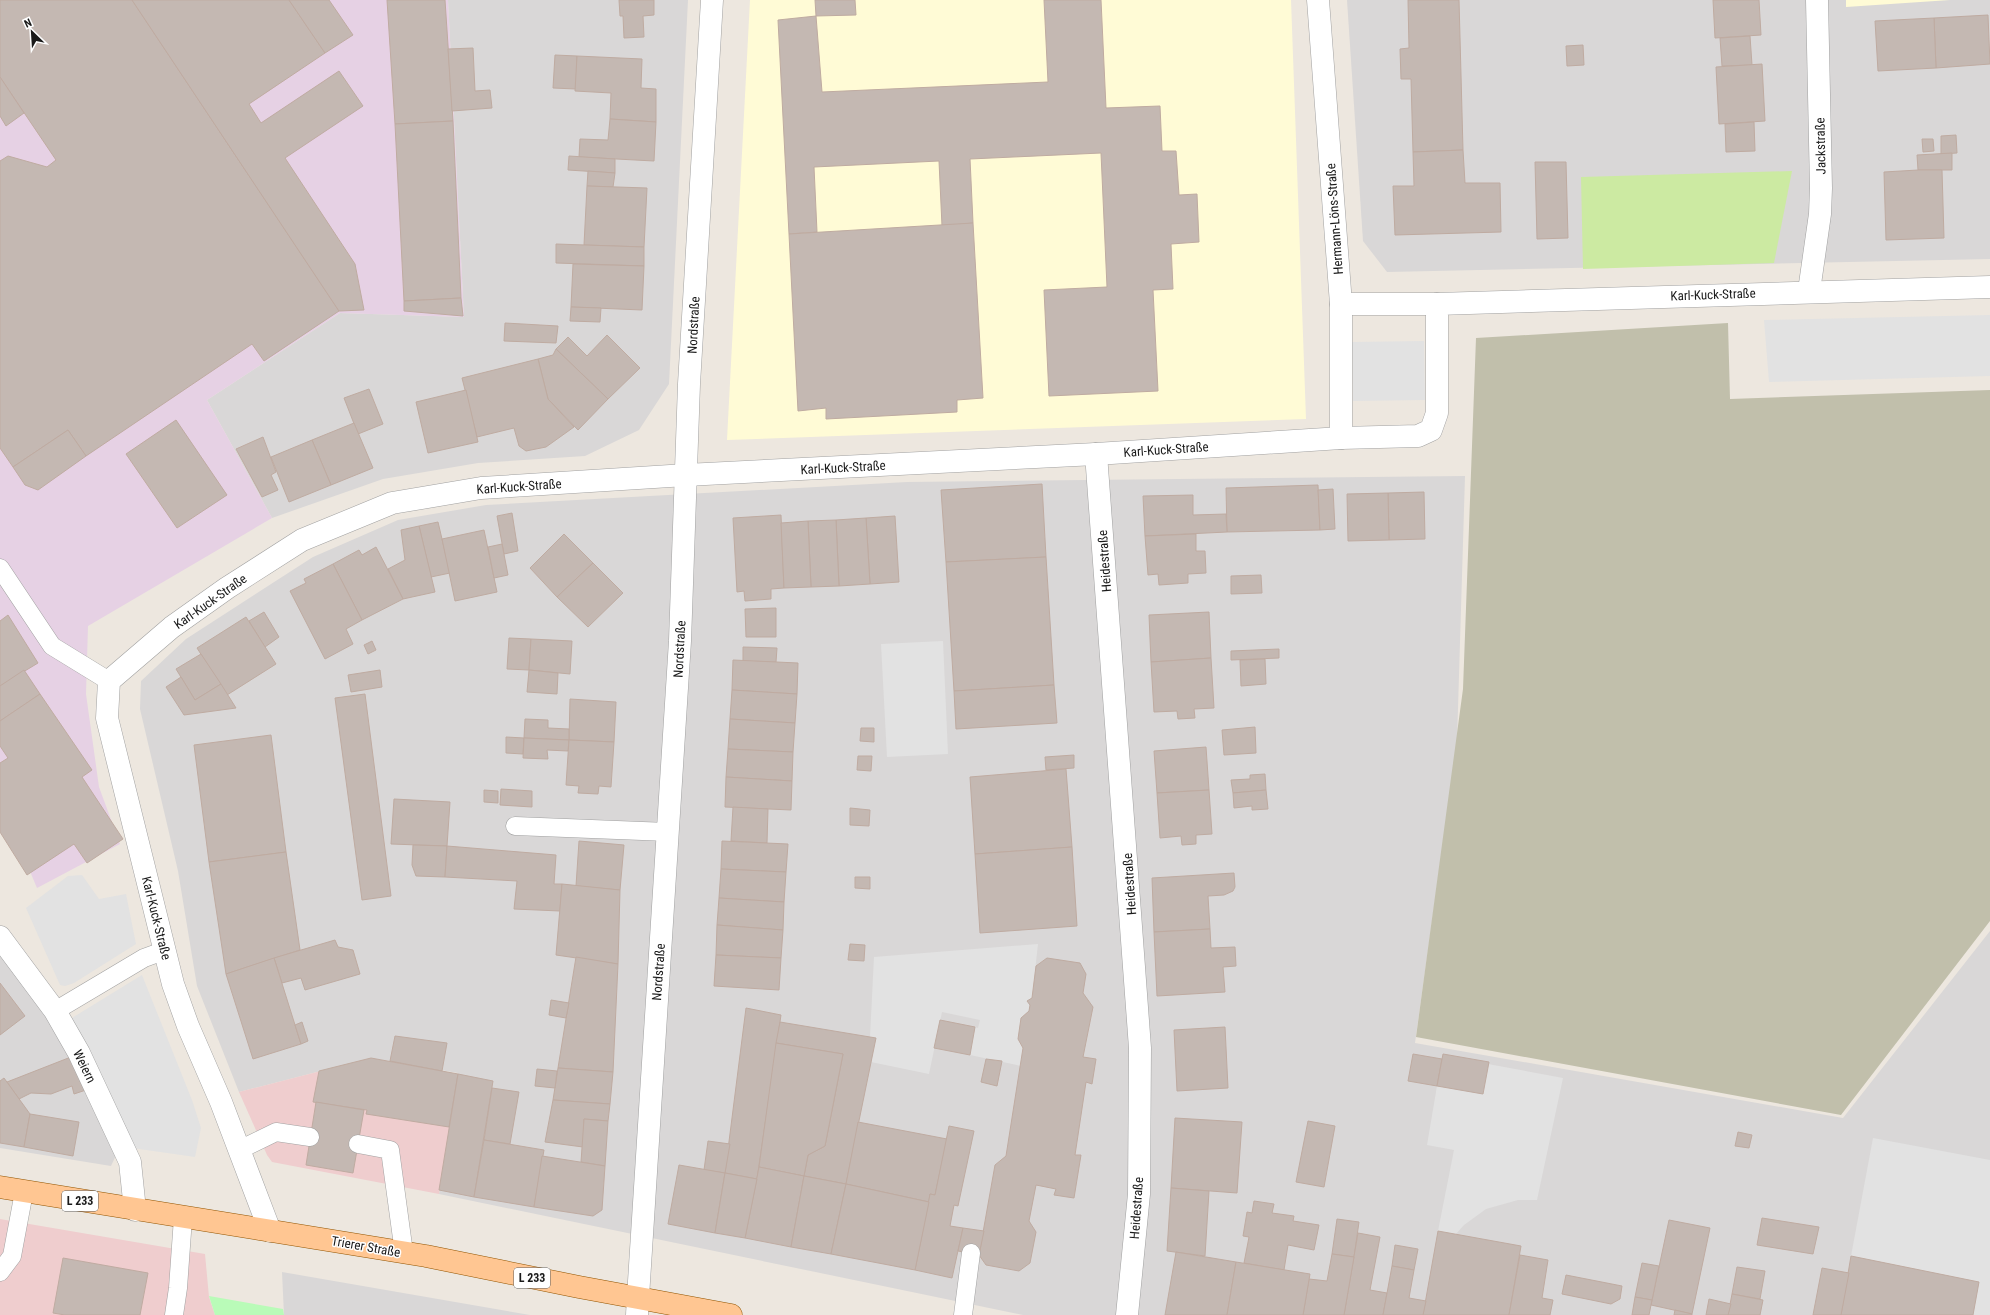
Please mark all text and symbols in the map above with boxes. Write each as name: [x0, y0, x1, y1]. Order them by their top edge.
north arrow: [12, 12, 52, 52]
text: N: [22, 16, 34, 31]
street label: Jackstraße: [1813, 117, 1828, 175]
street label: Hermann-Löns-Straße: [1323, 163, 1346, 275]
street label: Karl-Kuck-Straße: [1670, 286, 1756, 303]
street label: Nordstraße: [685, 296, 702, 354]
street label: Karl-Kuck-Straße: [1123, 439, 1209, 460]
street label: Karl-Kuck-Straße: [800, 458, 886, 477]
street label: Karl-Kuck-Straße: [476, 476, 562, 497]
street label: Heidestraße: [1095, 529, 1114, 593]
street label: Karl-Kuck-Straße: [171, 571, 249, 632]
street label: Nordstraße: [671, 620, 688, 678]
street label: Heidestraße: [1120, 852, 1139, 916]
street label: Karl-Kuck-Straße: [139, 875, 174, 961]
street label: Nordstraße: [649, 943, 668, 1001]
street label: Weiern: [70, 1047, 99, 1085]
street label: Heidestraße: [1127, 1176, 1146, 1240]
road number: L 233: [62, 1191, 98, 1211]
street label: Trierer Straße: [330, 1233, 401, 1260]
road number: L 233: [514, 1268, 550, 1288]

